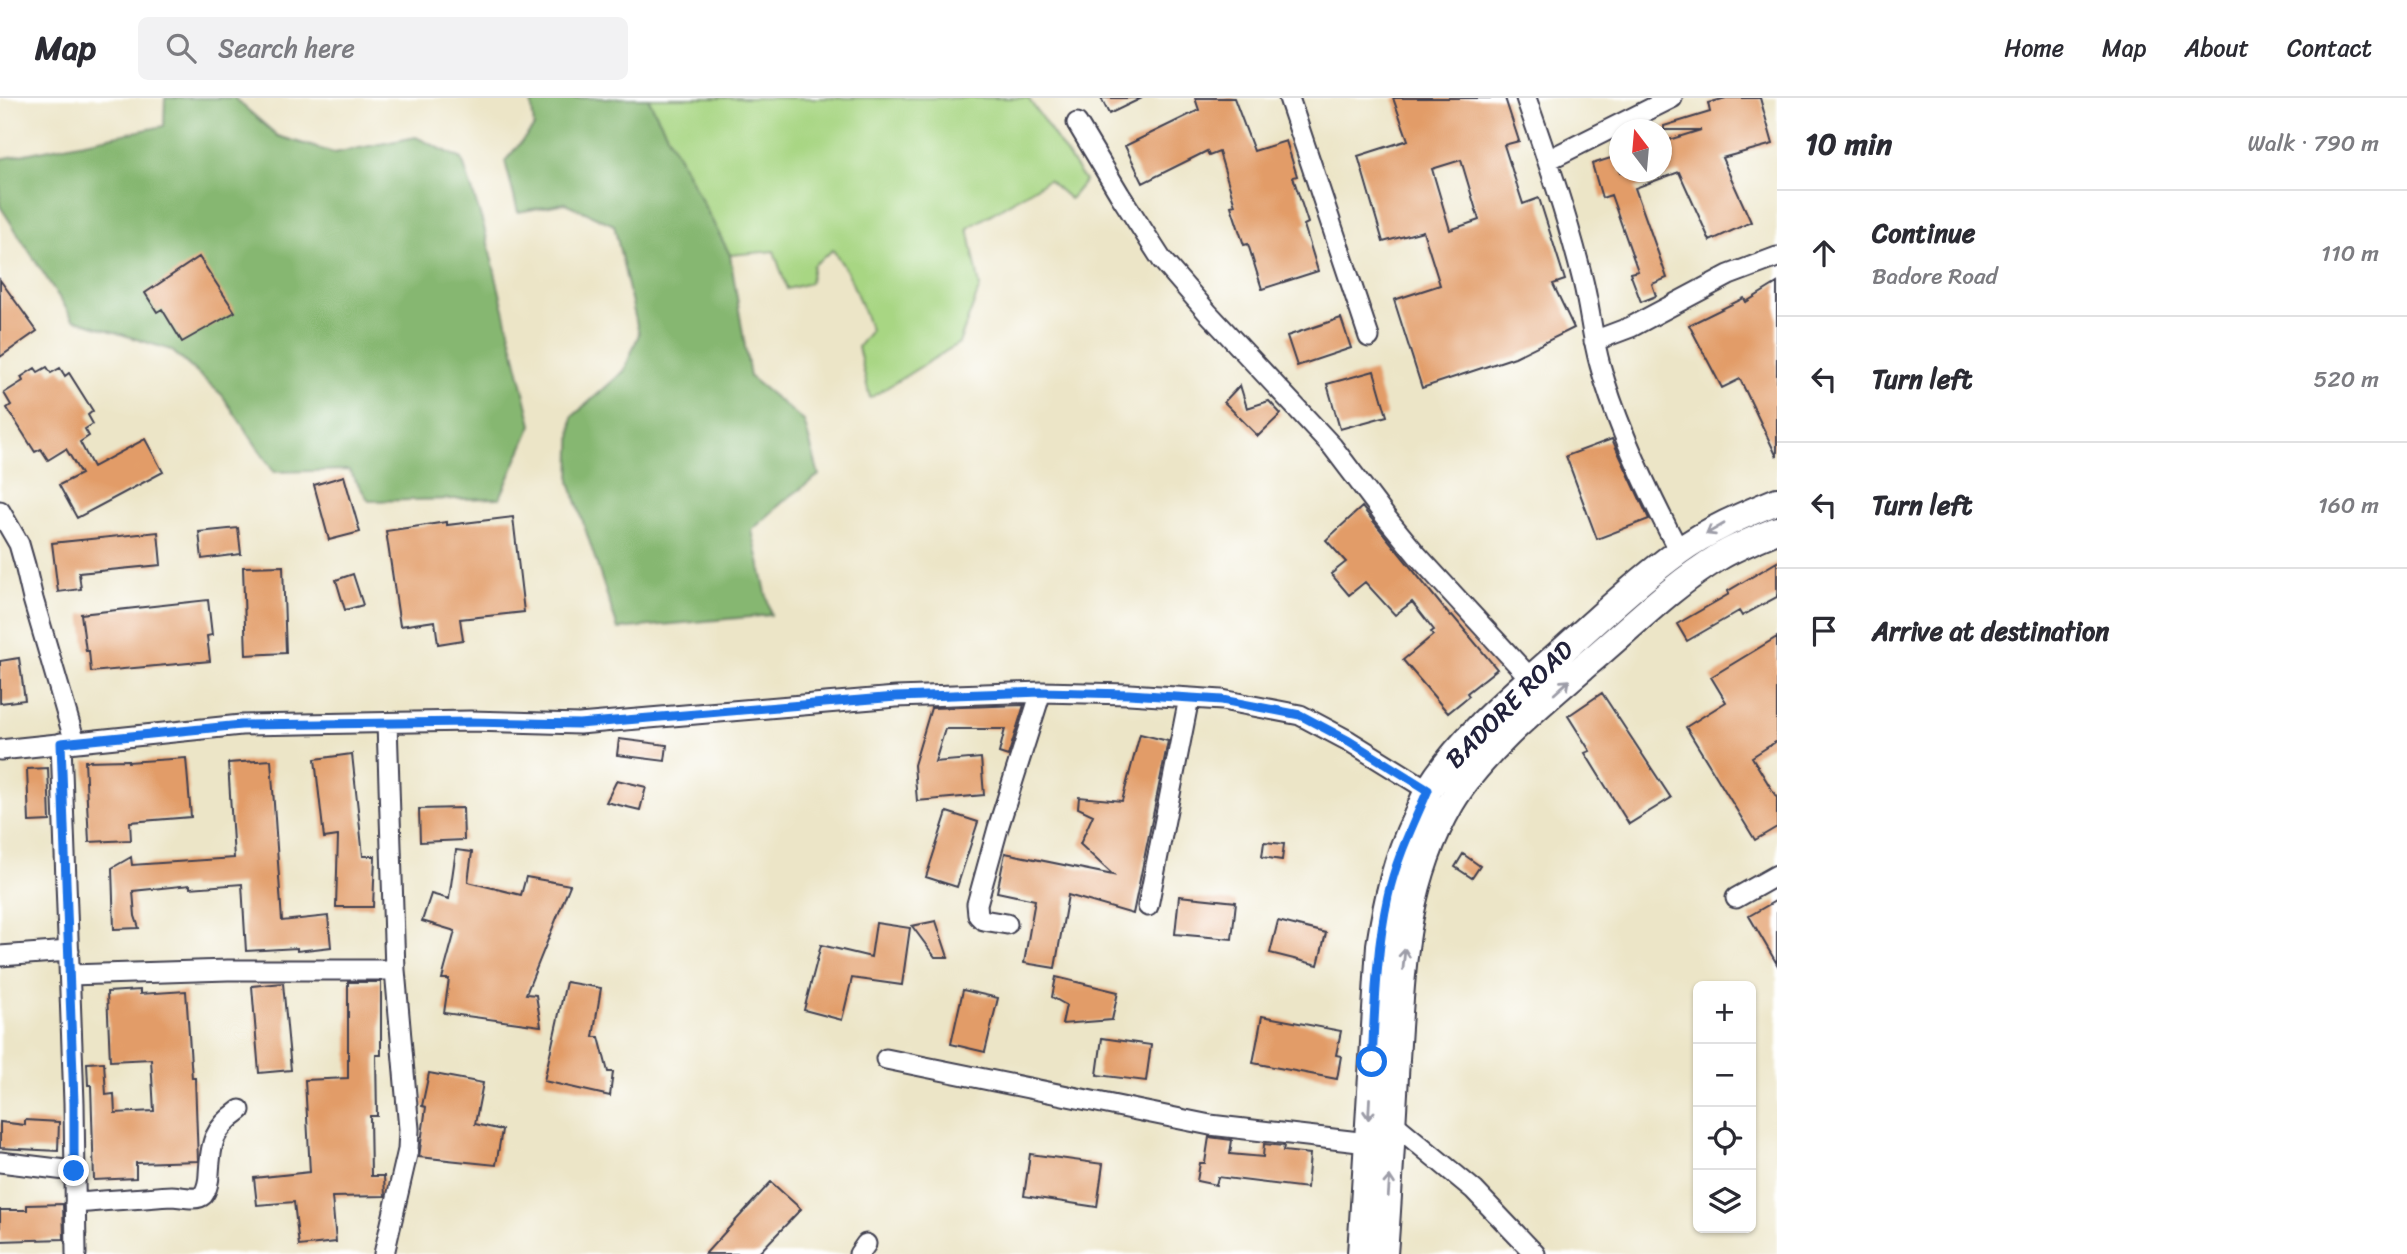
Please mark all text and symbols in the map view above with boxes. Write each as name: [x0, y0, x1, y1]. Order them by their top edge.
search box: [138, 17, 628, 80]
text: Map: [35, 19, 96, 77]
text: Search here: [218, 25, 355, 71]
text: Home: [2004, 27, 2064, 69]
text: Map: [2102, 27, 2146, 69]
text: About: [2184, 27, 2249, 69]
text: Contact: [2287, 27, 2372, 69]
icon: search: [162, 29, 200, 67]
text: 10 min: [1805, 117, 1892, 171]
north arrow: [1609, 119, 1672, 182]
text: Walk · 790 m: [2247, 123, 2379, 164]
text: Continue: [1872, 210, 1975, 256]
text: 110 m: [2321, 233, 2379, 274]
icon: ahead: [1805, 234, 1843, 272]
text: Badore Road: [1872, 256, 1998, 297]
text: Turn left: [1872, 356, 1972, 402]
text: 520 m: [2313, 359, 2379, 400]
icon: left: [1805, 360, 1843, 398]
text: Turn left: [1872, 482, 1972, 528]
text: 160 m: [2318, 485, 2379, 526]
icon: left: [1805, 486, 1843, 524]
one-way arrow: [1705, 523, 1726, 536]
text: Arrive at destination: [1872, 608, 2109, 654]
icon: arrive: [1805, 612, 1843, 650]
street label: BADORE ROAD: [1433, 628, 1585, 780]
one-way arrow: [1553, 679, 1571, 695]
one-way arrow: [1398, 948, 1411, 971]
map controls: [1693, 981, 1756, 1233]
button: +: [1693, 981, 1756, 1044]
button: −: [1693, 1044, 1756, 1107]
route start: [1356, 1046, 1387, 1077]
one-way arrow: [1363, 1098, 1376, 1121]
button: locate: [1693, 1107, 1756, 1170]
route end: [58, 1155, 89, 1186]
button: layers: [1693, 1170, 1756, 1233]
one-way arrow: [1383, 1175, 1396, 1198]

